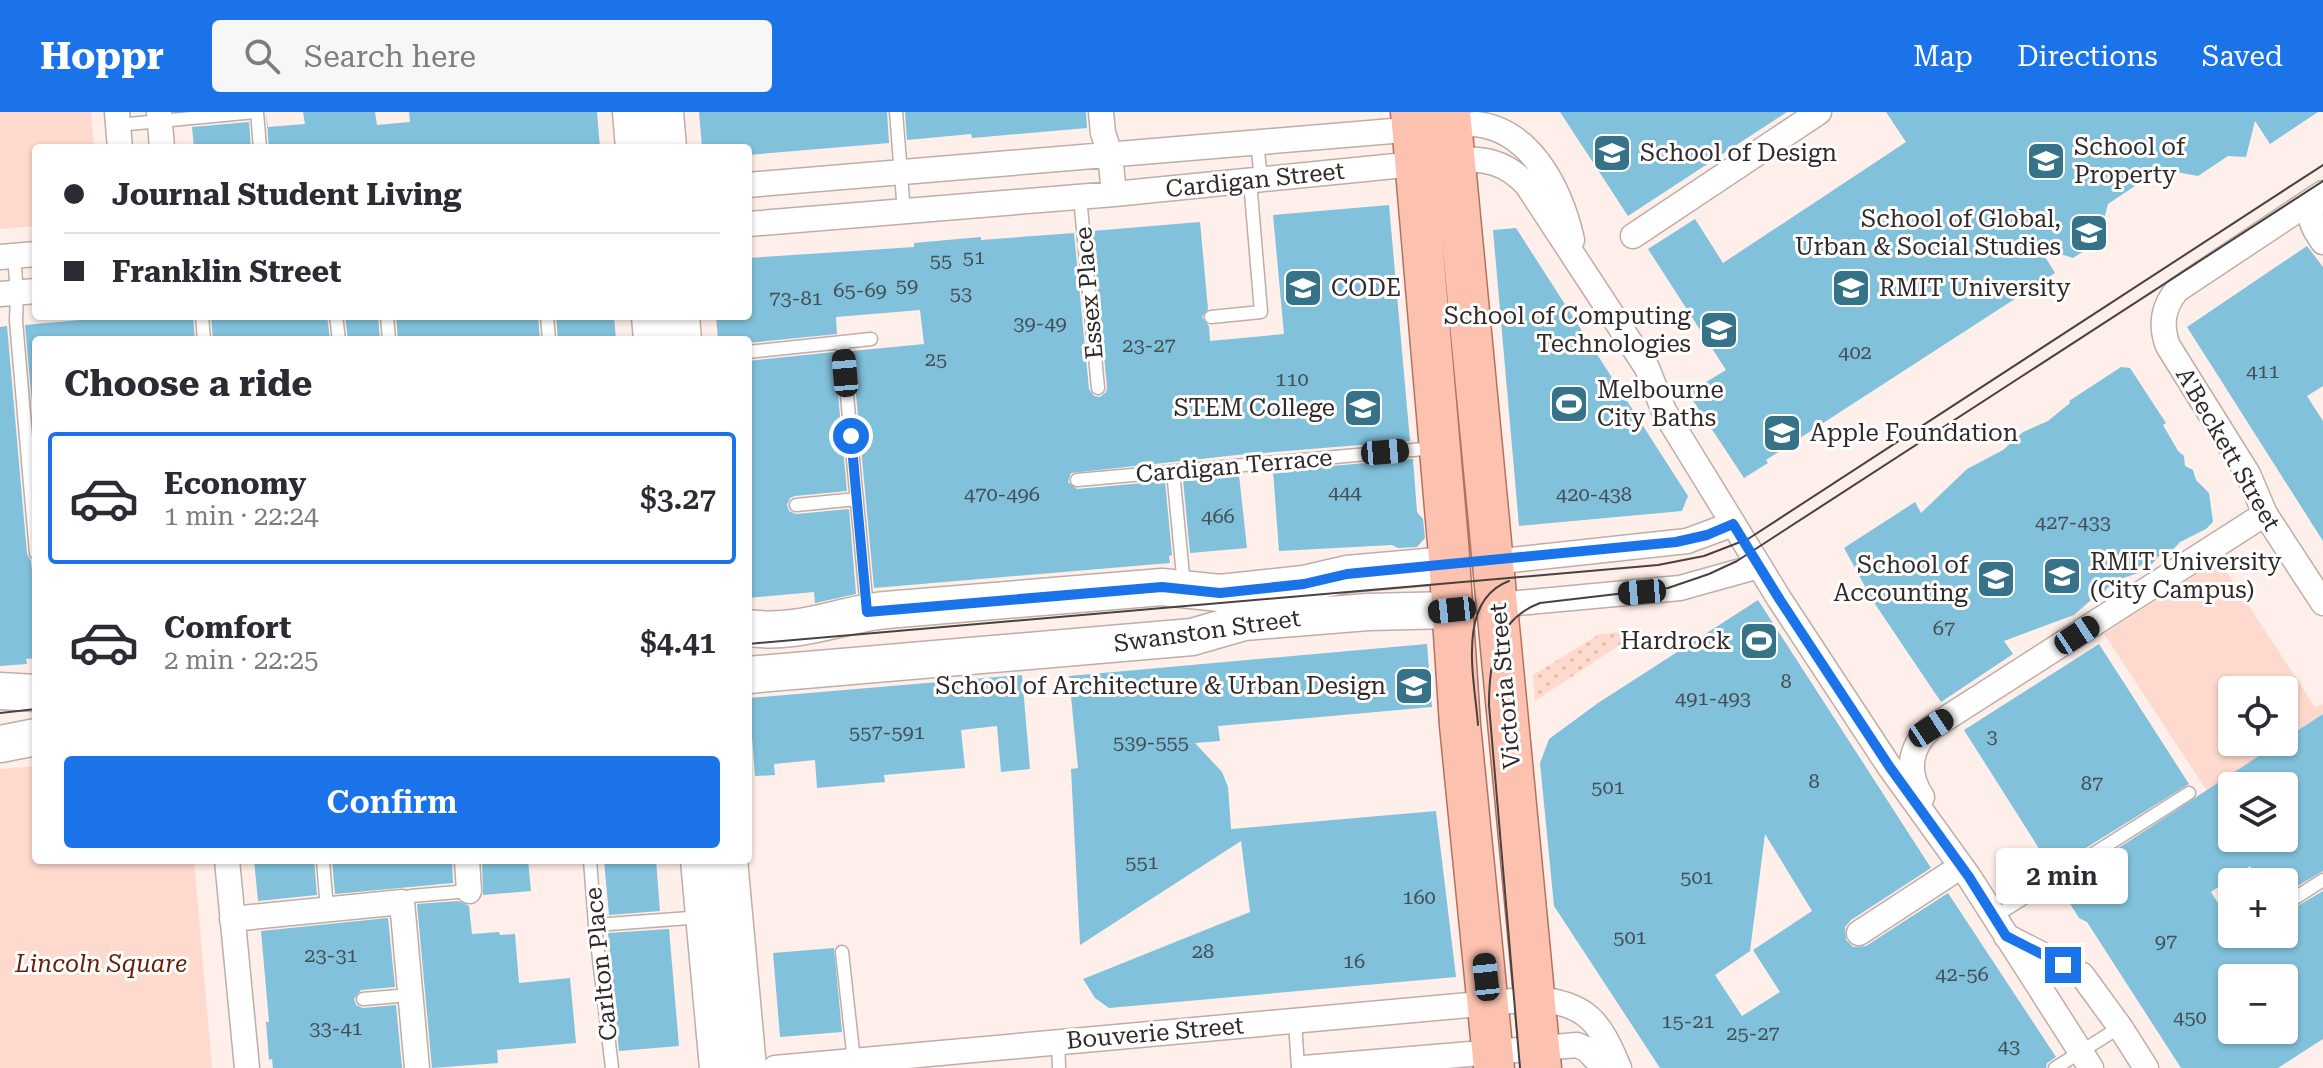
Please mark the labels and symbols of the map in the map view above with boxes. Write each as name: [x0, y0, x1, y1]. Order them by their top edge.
school or university icon: School of Design: [1591, 132, 1633, 174]
place label: School of Property: [2074, 133, 2186, 189]
place label: School of Design: [1640, 139, 1837, 167]
school or university icon: School of Property: [2025, 140, 2067, 182]
street label: Cardigan Street: [1164, 157, 1346, 203]
place label: School of Global, Urban & Social Studies: [1795, 205, 2061, 261]
school or university icon: School of Global, Urban & Social Studies: [2068, 212, 2110, 254]
street label: Essex Place: [1069, 226, 1109, 360]
house number: 51: [963, 245, 985, 269]
house number: 55: [930, 248, 952, 272]
school or university icon: CODE: [1282, 267, 1324, 309]
school or university icon: RMIT University: [1830, 267, 1872, 309]
house number: 59: [896, 273, 918, 297]
place label: CODE: [1331, 274, 1401, 302]
place label: RMIT University: [1879, 274, 2071, 302]
house number: 65-69: [833, 278, 887, 302]
house number: 53: [950, 281, 972, 305]
house number: 73-81: [769, 286, 823, 310]
place label: School of Computing Technologies: [1444, 302, 1691, 358]
school or university icon: School of Computing Technologies: [1698, 309, 1740, 351]
house number: 39-49: [1013, 311, 1067, 335]
house number: 23-27: [1122, 333, 1176, 357]
house number: 402: [1838, 340, 1872, 364]
house number: 25: [925, 347, 947, 371]
car: [831, 348, 859, 398]
house number: 411: [2246, 359, 2280, 383]
street label: A'Beckett Street: [2170, 362, 2286, 536]
house number: 110: [1275, 367, 1309, 391]
place label: Melbourne City Baths: [1597, 376, 1724, 432]
sports icon: Melbourne City Baths: [1548, 383, 1590, 425]
school or university icon: STEM College: [1342, 387, 1384, 429]
place label: STEM College: [1174, 394, 1335, 422]
school or university icon: Apple Foundation: [1761, 412, 1803, 454]
route start: [833, 418, 869, 454]
place label: Apple Foundation: [1810, 419, 2018, 447]
car: [1360, 438, 1410, 466]
street label: Cardigan Terrace: [1135, 443, 1333, 489]
house number: 444: [1328, 480, 1363, 504]
house number: 470-496: [964, 482, 1040, 506]
house number: 420-438: [1556, 482, 1632, 506]
house number: 466: [1201, 504, 1235, 528]
house number: 427-433: [2035, 510, 2111, 534]
place label: RMIT University (City Campus): [2090, 548, 2282, 604]
place label: School of Accounting: [1833, 551, 1969, 607]
school or university icon: RMIT University (City Campus): [2041, 555, 2083, 597]
school or university icon: School of Accounting: [1975, 558, 2017, 600]
car: [1617, 578, 1667, 606]
car: [1427, 596, 1477, 624]
street label: Victoria Street: [1484, 602, 1526, 770]
street label: Swanston Street: [1112, 604, 1302, 658]
car: [2050, 612, 2104, 658]
house number: 67: [1933, 616, 1955, 640]
sports icon: Hardrock: [1738, 620, 1780, 662]
place label: Hardrock: [1620, 627, 1731, 655]
school or university icon: School of Architecture & Urban Design: [1393, 665, 1435, 707]
house number: 8: [1780, 669, 1792, 693]
place label: School of Architecture & Urban Design: [935, 672, 1386, 700]
house number: 491-493: [1675, 686, 1751, 710]
car: [1904, 705, 1958, 751]
house number: 557-591: [849, 720, 925, 744]
house number: 3: [1986, 724, 1998, 748]
house number: 539-555: [1113, 730, 1189, 754]
house number: 8: [1808, 769, 1820, 793]
house number: 87: [2081, 771, 2103, 795]
house number: 501: [1591, 775, 1625, 799]
callout: 2 min: [1997, 849, 2129, 905]
house number: 551: [1125, 850, 1159, 874]
house number: 501: [1680, 865, 1714, 889]
house number: 160: [1402, 885, 1436, 909]
street label: Carlton Place: [579, 886, 623, 1042]
house number: 501: [1613, 925, 1647, 949]
house number: 97: [2155, 929, 2177, 953]
house number: 28: [1192, 939, 1214, 963]
house number: 23-31: [304, 943, 358, 967]
route end: [2045, 947, 2081, 983]
house number: 16: [1343, 949, 1365, 973]
park label: Lincoln Square: [14, 950, 187, 978]
car: [1472, 952, 1500, 1002]
house number: 42-56: [1935, 962, 1989, 986]
house number: 450: [2173, 1005, 2207, 1029]
house number: 15-21: [1661, 1009, 1715, 1033]
street label: Bouverie Street: [1065, 1011, 1245, 1055]
house number: 33-41: [309, 1016, 363, 1040]
house number: 25-27: [1726, 1021, 1780, 1045]
house number: 43: [1998, 1034, 2020, 1058]

